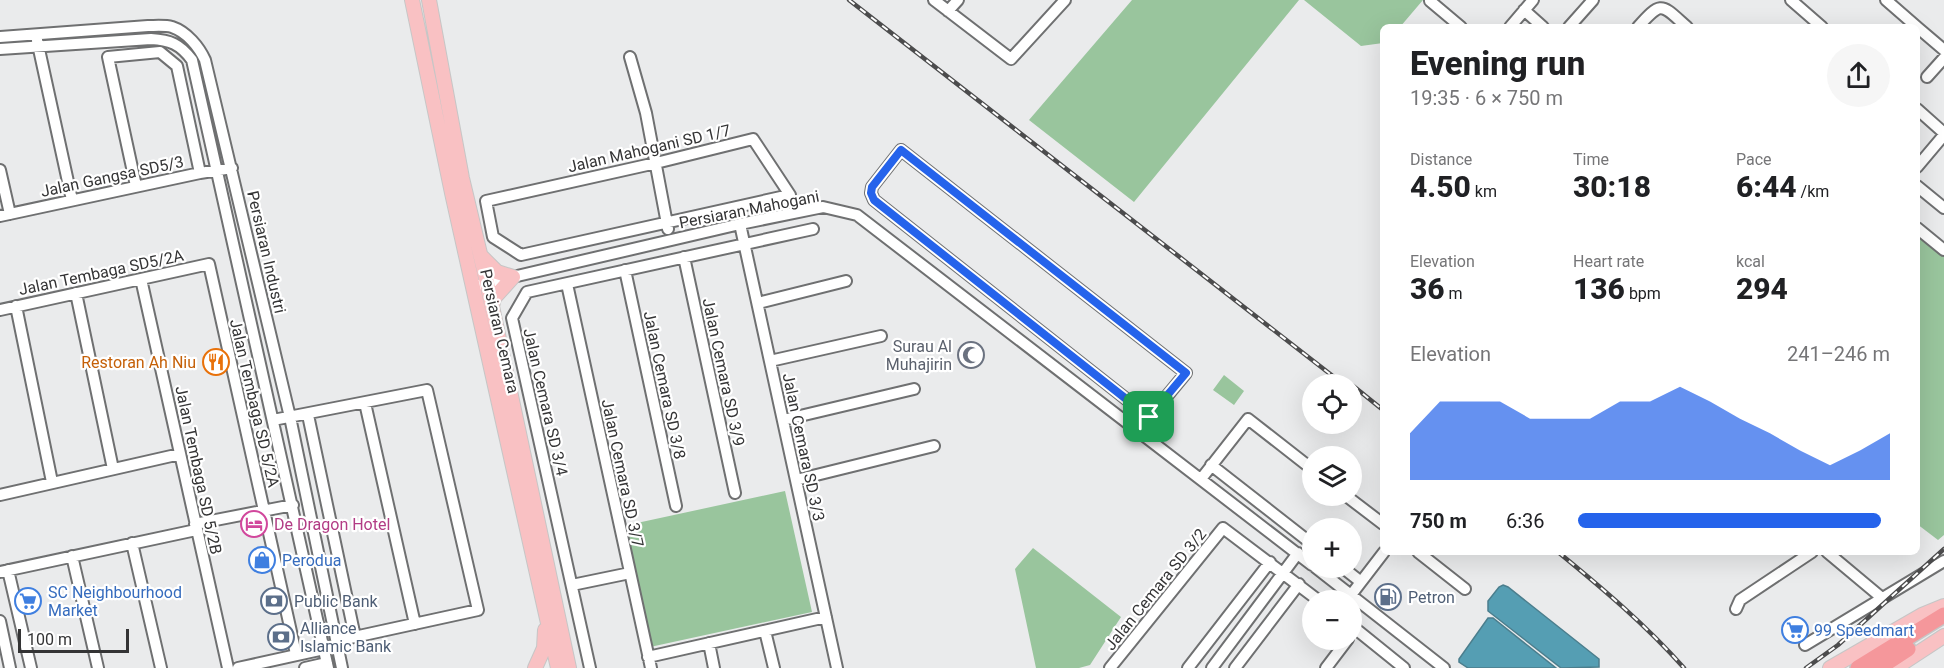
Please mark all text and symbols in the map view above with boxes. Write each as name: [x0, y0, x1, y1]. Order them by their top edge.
text: Evening run: [1410, 44, 1585, 83]
button: share: [1827, 44, 1890, 107]
text: 19:35 · 6 × 750 m: [1410, 86, 1563, 110]
street label: Jalan Mahogani SD 1/7: [566, 121, 732, 176]
text: Distance: [1410, 150, 1472, 169]
text: Time: [1573, 150, 1609, 169]
text: Pace: [1736, 150, 1772, 169]
street label: Jalan Gangsa SD5/3: [39, 152, 185, 201]
text: 4.50: [1410, 169, 1471, 204]
text: 30:18: [1573, 169, 1651, 204]
text: 6:44: [1736, 169, 1797, 204]
text: km: [1471, 182, 1497, 201]
text: /km: [1797, 182, 1829, 201]
street label: Persiaran Mahogani: [677, 187, 821, 232]
street label: Persiaran Industri: [243, 189, 290, 315]
street label: Jalan Tembaga SD5/2A: [17, 246, 186, 299]
text: Elevation: [1410, 252, 1475, 271]
text: Heart rate: [1573, 252, 1644, 271]
text: kcal: [1736, 252, 1765, 271]
street label: Persiaran Cemara: [476, 267, 523, 395]
text: 36: [1410, 271, 1445, 306]
text: 136: [1573, 271, 1625, 306]
text: 294: [1736, 271, 1788, 306]
text: m: [1445, 284, 1463, 303]
text: bpm: [1625, 284, 1661, 303]
street label: Jalan Cemara SD 3/9: [699, 296, 748, 448]
street label: Jalan Cemara SD 3/8: [640, 309, 689, 461]
street label: Jalan Tembaga SD 5/2A: [226, 317, 283, 490]
street label: Jalan Cemara SD 3/4: [519, 326, 572, 478]
place label: Surau Al Muhajirin: [886, 337, 952, 374]
mosque icon: Surau Al Muhajirin: [956, 340, 986, 370]
text: Elevation: [1410, 342, 1491, 366]
text: 241–246 m: [1787, 342, 1890, 366]
restaurant icon: Restoran Ah Niu: [201, 347, 231, 377]
place label: Restoran Ah Niu: [81, 353, 196, 372]
street label: Jalan Cemara SD 3/3: [779, 371, 828, 523]
map controls: [1302, 374, 1362, 650]
button: locate: [1302, 374, 1362, 434]
street label: Jalan Tembaga SD 5/2B: [171, 384, 226, 556]
pin: [1123, 391, 1174, 442]
street label: Jalan Cemara SD 3/7: [598, 397, 647, 549]
icon: arrive: [1132, 400, 1165, 433]
button: layers: [1302, 446, 1362, 506]
hotel icon: De Dragon Hotel: [239, 509, 269, 539]
text: 750 m: [1410, 509, 1467, 533]
text: 6:36: [1506, 509, 1545, 533]
place label: De Dragon Hotel: [274, 515, 390, 534]
button: +: [1302, 518, 1362, 578]
street label: Jalan Cemara SD 3/2: [1101, 525, 1210, 654]
shop icon: Perodua: [247, 545, 277, 575]
place label: Perodua: [282, 551, 341, 570]
fuel station icon: Petron: [1373, 582, 1403, 612]
place label: SC Neighbourhood Market: [48, 583, 182, 620]
supermarket icon: SC Neighbourhood Market: [13, 586, 43, 616]
bank icon: Public Bank: [259, 586, 289, 616]
place label: Petron: [1408, 588, 1455, 607]
button: −: [1302, 590, 1362, 650]
place label: Public Bank: [294, 592, 379, 611]
supermarket icon: 99 Speedmart: [1780, 615, 1810, 645]
place label: Alliance Islamic Bank: [300, 619, 392, 656]
place label: 99 Speedmart: [1814, 621, 1914, 640]
bank icon: Alliance Islamic Bank: [266, 622, 296, 652]
scale bar: [18, 626, 129, 654]
text: 100 m: [27, 630, 72, 649]

